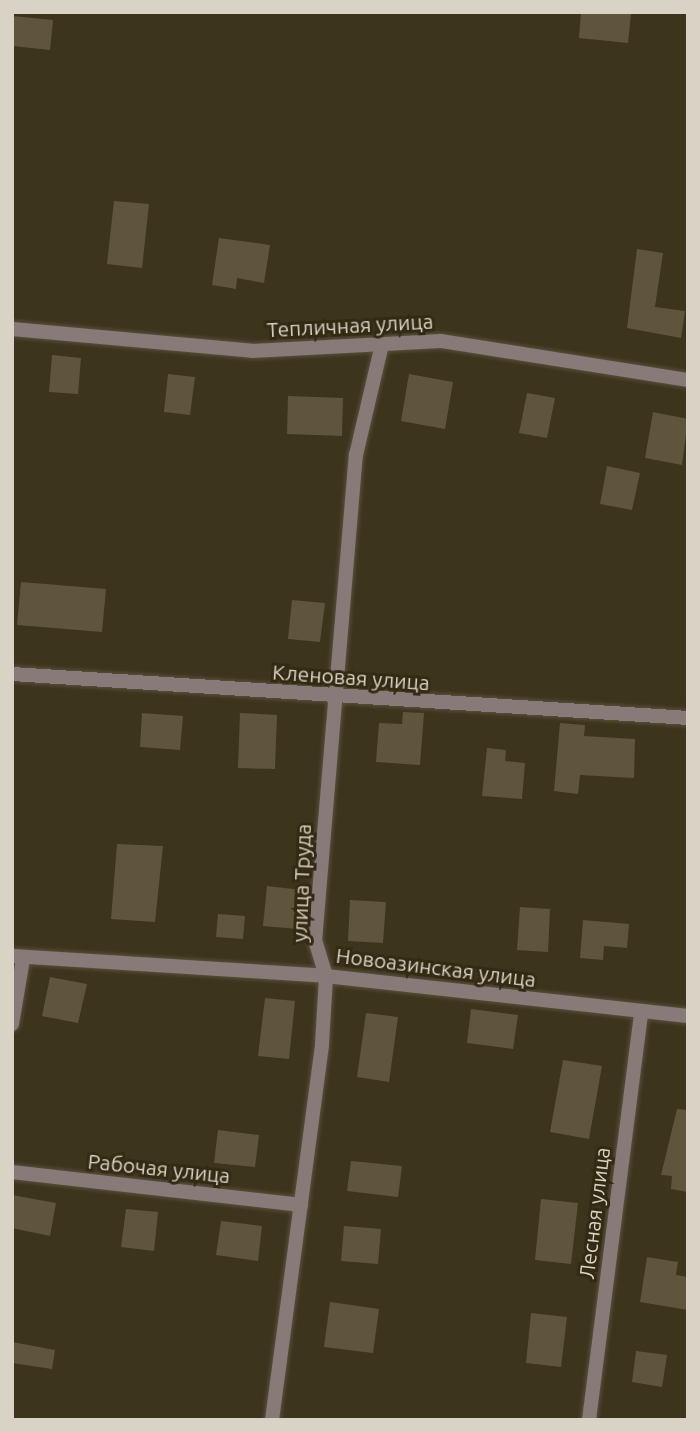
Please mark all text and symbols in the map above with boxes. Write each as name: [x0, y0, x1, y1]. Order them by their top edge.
street label: Тепличная улица: [266, 308, 434, 342]
street label: Кленовая улица: [271, 659, 431, 695]
street label: улица Труда: [286, 823, 316, 943]
street label: Новоазинская улица: [335, 942, 537, 992]
street label: Лесная улица: [573, 1146, 615, 1280]
street label: Рабочая улица: [87, 1148, 231, 1188]

